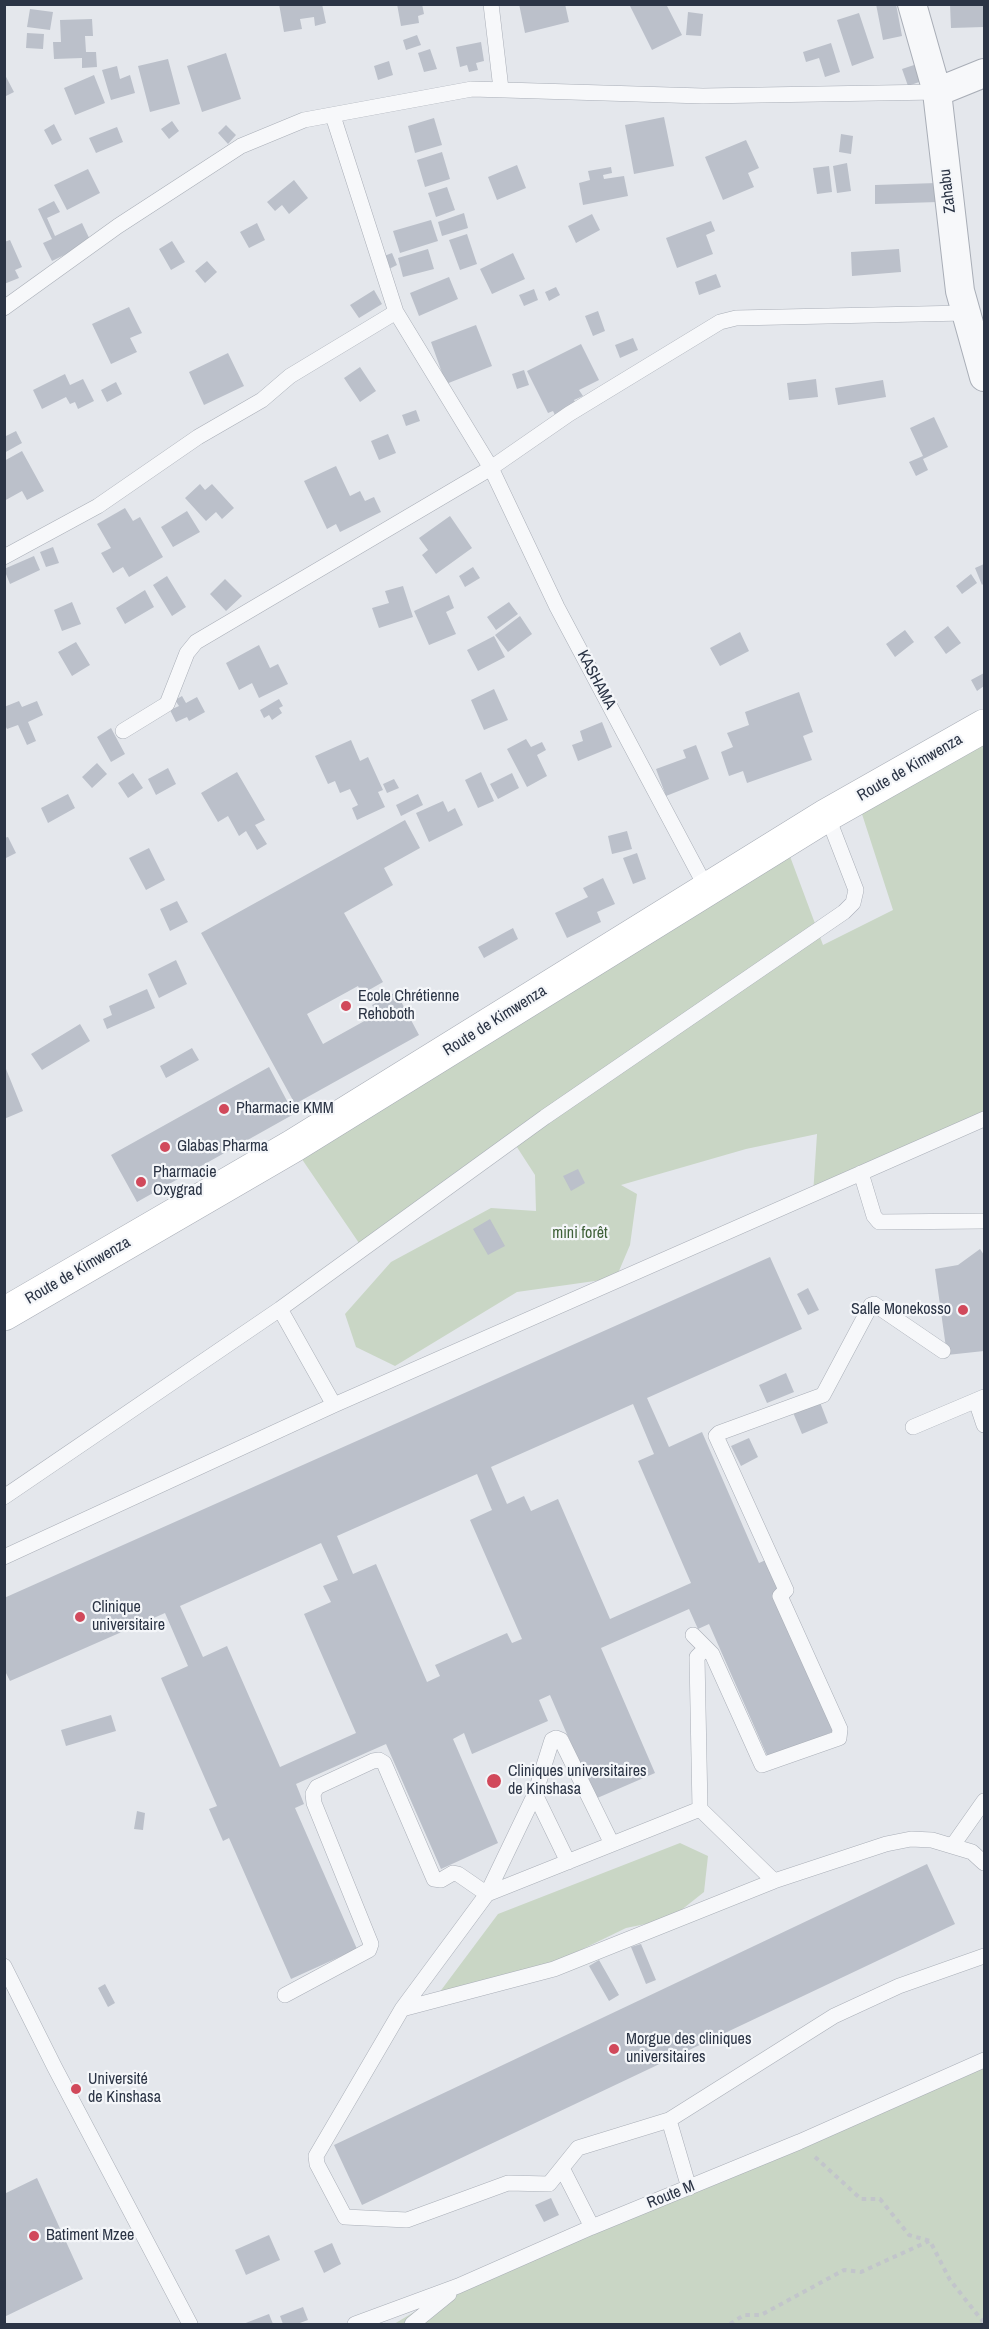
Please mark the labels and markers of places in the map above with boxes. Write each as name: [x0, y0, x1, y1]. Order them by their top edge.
place label: Ecole Chrétienne Rehoboth: [358, 987, 459, 1025]
marker: Ecole Chrétienne Rehoboth: [339, 999, 353, 1013]
place label: Pharmacie KMM: [236, 1099, 334, 1119]
marker: Pharmacie KMM: [217, 1102, 231, 1116]
place label: Glabas Pharma: [177, 1137, 268, 1157]
marker: Glabas Pharma: [158, 1140, 172, 1154]
place label: Pharmacie Oxygrad: [153, 1163, 216, 1201]
marker: Pharmacie Oxygrad: [134, 1175, 148, 1189]
place label: Salle Monekosso: [851, 1300, 951, 1320]
marker: Salle Monekosso: [956, 1303, 970, 1317]
place label: Clinique universitaire: [92, 1598, 165, 1636]
marker: Clinique universitaire: [73, 1610, 87, 1624]
place label: Cliniques universitaires de Kinshasa: [508, 1762, 647, 1800]
marker: Cliniques universitaires de Kinshasa: [485, 1772, 503, 1790]
place label: Morgue des cliniques universitaires: [626, 2030, 751, 2068]
marker: Morgue des cliniques universitaires: [607, 2042, 621, 2056]
place label: Université de Kinshasa: [88, 2070, 161, 2108]
marker: Université de Kinshasa: [69, 2082, 83, 2096]
place label: Batiment Mzee: [46, 2226, 134, 2246]
marker: Batiment Mzee: [27, 2229, 41, 2243]

